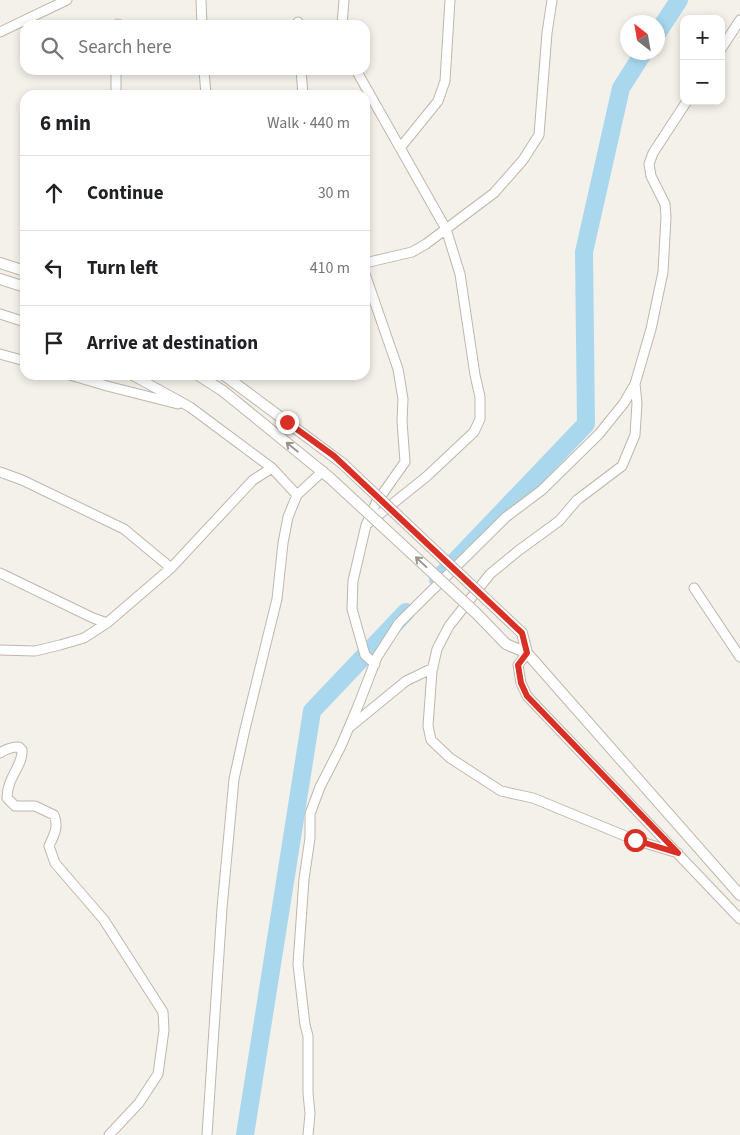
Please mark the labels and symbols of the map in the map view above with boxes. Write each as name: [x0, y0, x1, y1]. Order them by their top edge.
north arrow: [620, 15, 665, 60]
route end: [276, 411, 299, 434]
one-way arrow: [286, 441, 299, 452]
one-way arrow: [414, 556, 427, 568]
route start: [624, 829, 647, 852]

